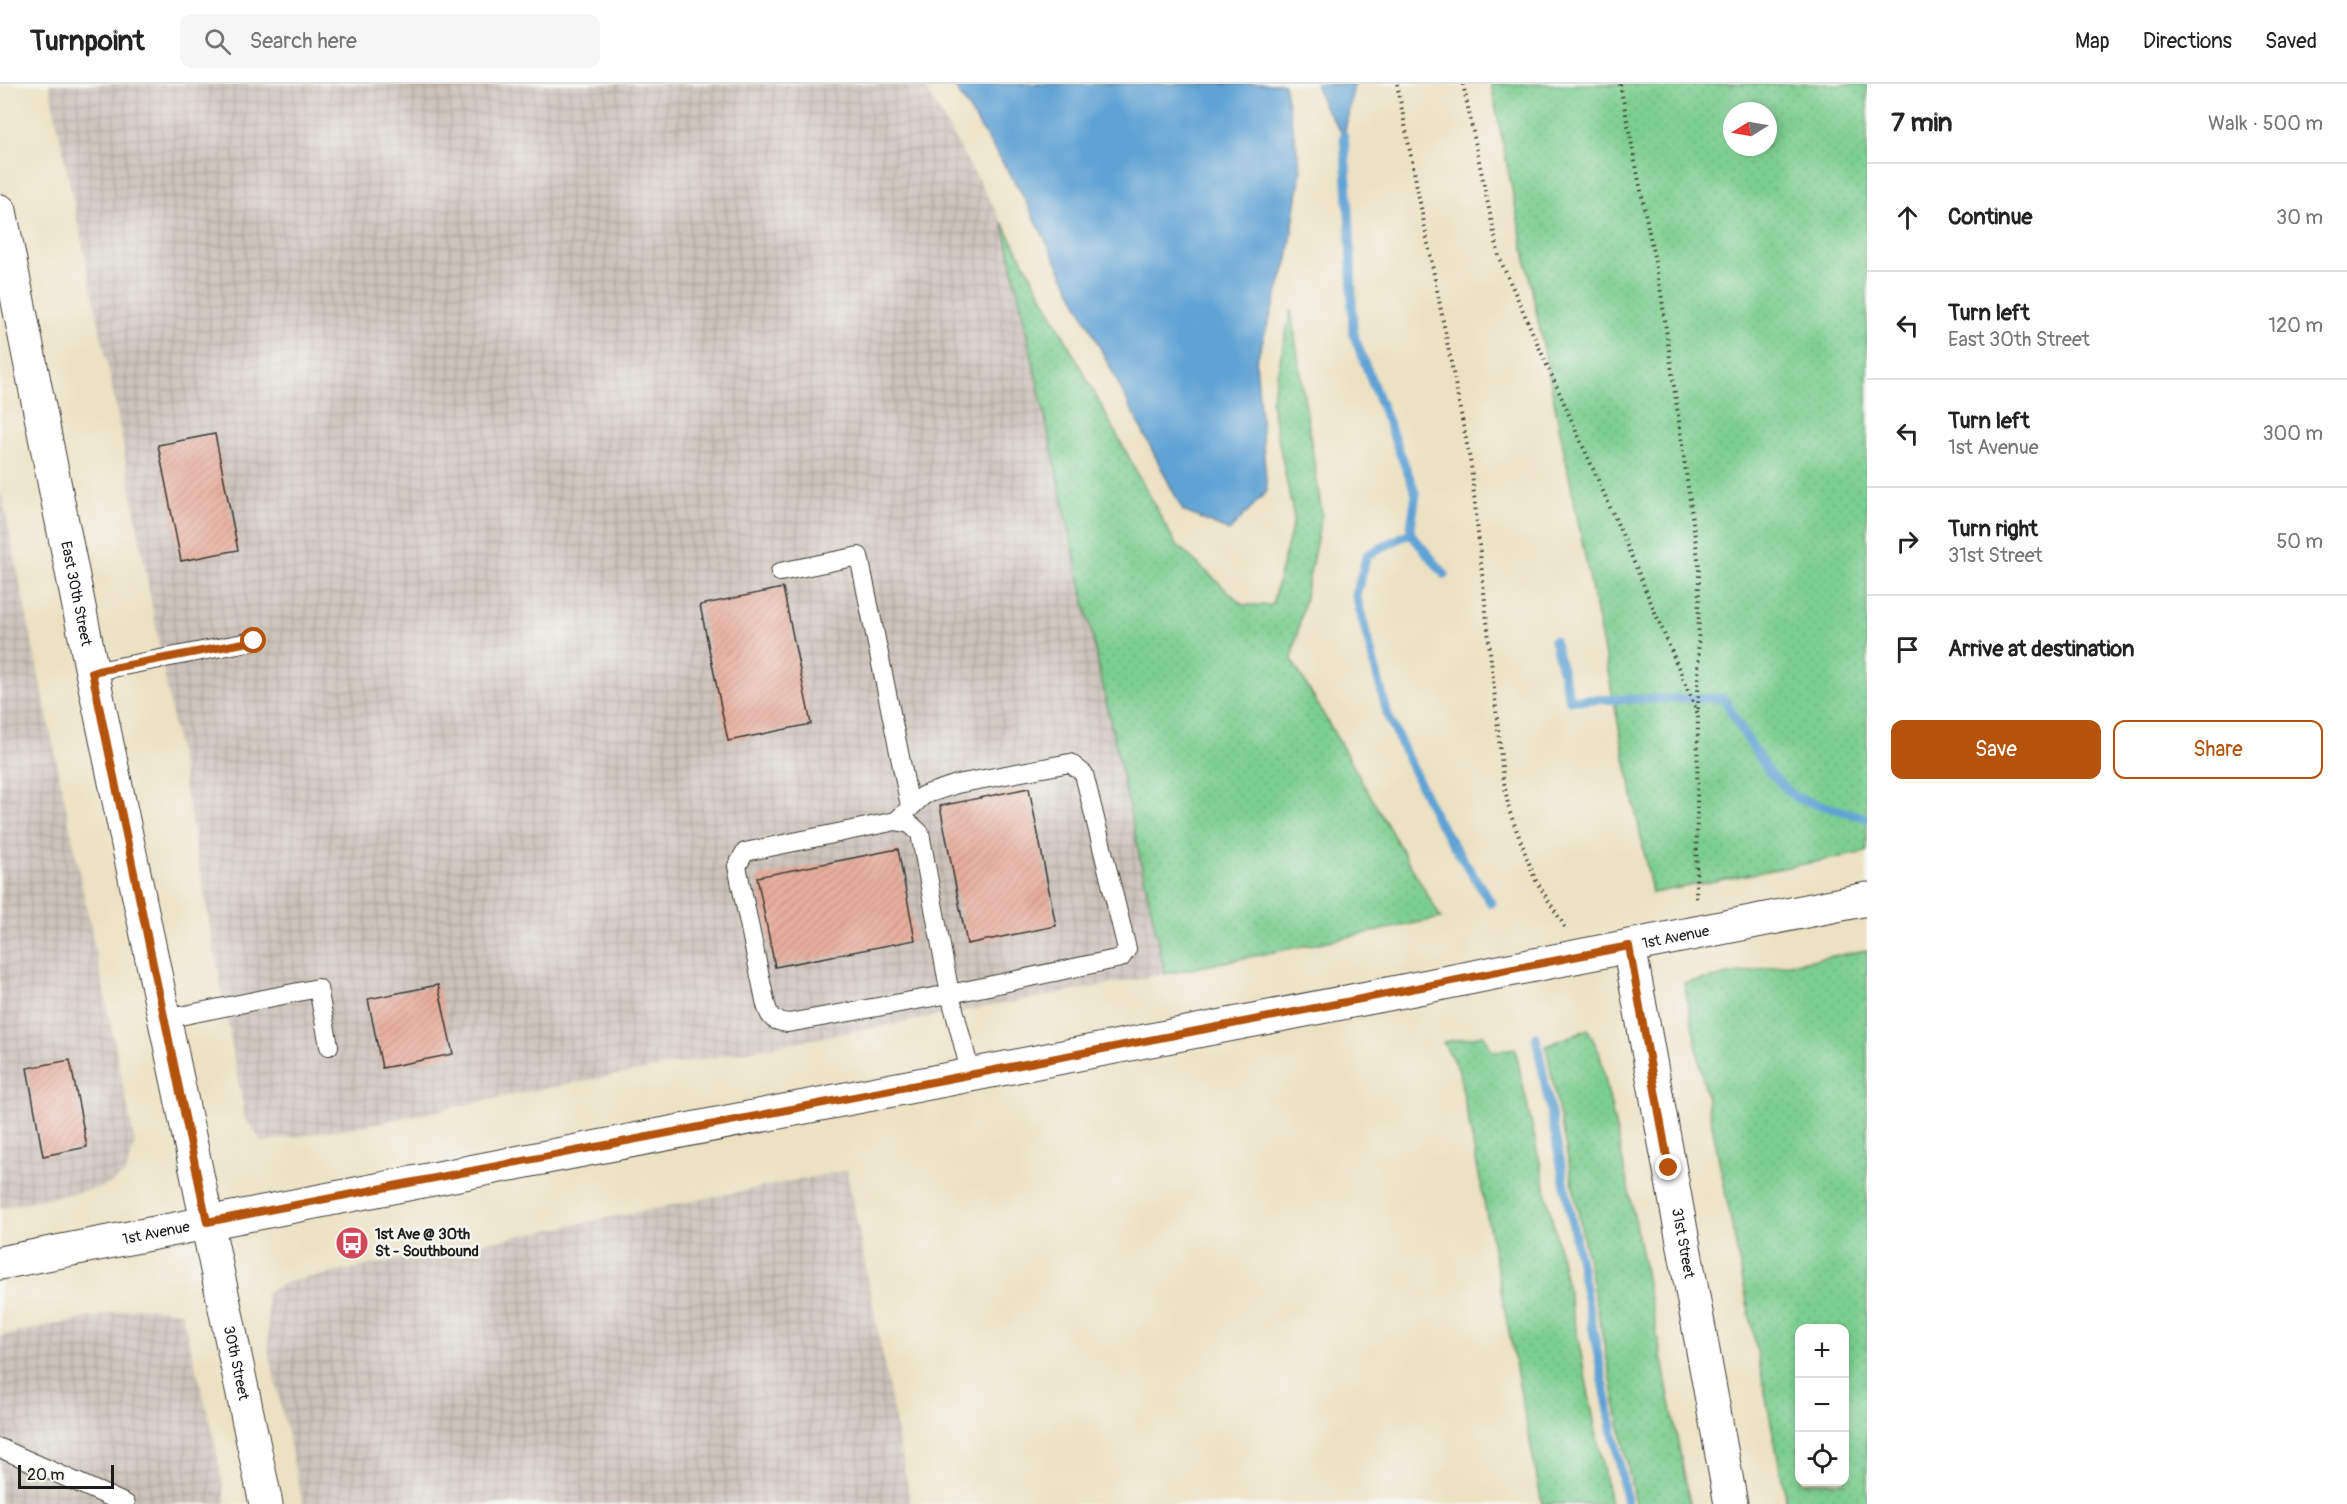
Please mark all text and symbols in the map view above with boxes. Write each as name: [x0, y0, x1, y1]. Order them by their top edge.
search box: [180, 14, 600, 68]
text: Turnpoint: [30, 24, 144, 59]
icon: search: [201, 25, 234, 58]
text: Search here: [249, 27, 357, 55]
text: Map: [2075, 28, 2110, 55]
text: Directions: [2143, 28, 2232, 55]
text: Saved: [2265, 28, 2317, 55]
north arrow: [1723, 102, 1777, 156]
text: 7 min: [1891, 107, 1953, 139]
text: Walk · 500 m: [2208, 111, 2323, 136]
icon: ahead: [1891, 201, 1924, 234]
text: Continue: [1948, 203, 2032, 231]
text: 30 m: [2276, 205, 2323, 230]
text: Turn left: [1948, 299, 2030, 327]
icon: left: [1891, 309, 1924, 342]
text: 120 m: [2268, 313, 2323, 338]
text: East 30th Street: [1948, 327, 2090, 352]
text: Turn left: [1948, 407, 2030, 435]
icon: left: [1891, 417, 1924, 450]
text: 300 m: [2262, 421, 2323, 446]
text: 1st Avenue: [1948, 435, 2039, 460]
text: Turn right: [1948, 515, 2038, 543]
icon: right: [1891, 525, 1924, 558]
text: 50 m: [2276, 529, 2323, 554]
street label: East 30th Street: [57, 539, 96, 648]
text: 31st Street: [1948, 543, 2043, 568]
route start: [240, 627, 266, 653]
icon: arrive: [1891, 633, 1924, 666]
text: Arrive at destination: [1948, 635, 2134, 663]
button: Save: [1891, 720, 2101, 779]
button: Share: [2113, 720, 2323, 779]
street label: 1st Avenue: [1640, 921, 1711, 953]
route end: [1655, 1154, 1681, 1180]
street label: 31st Street: [1668, 1206, 1699, 1281]
street label: 1st Avenue: [121, 1217, 192, 1249]
bus stop icon: 1st Ave @ 30th St - Southbound: [334, 1225, 370, 1261]
place label: 1st Ave @ 30th St - Southbound: [375, 1225, 479, 1261]
street label: 30th Street: [219, 1324, 254, 1403]
map controls: [1795, 1324, 1849, 1486]
button: +: [1795, 1324, 1849, 1378]
button: −: [1795, 1378, 1849, 1432]
button: locate: [1795, 1432, 1849, 1486]
scale bar: [18, 1462, 114, 1490]
text: 20 m: [27, 1465, 65, 1485]

